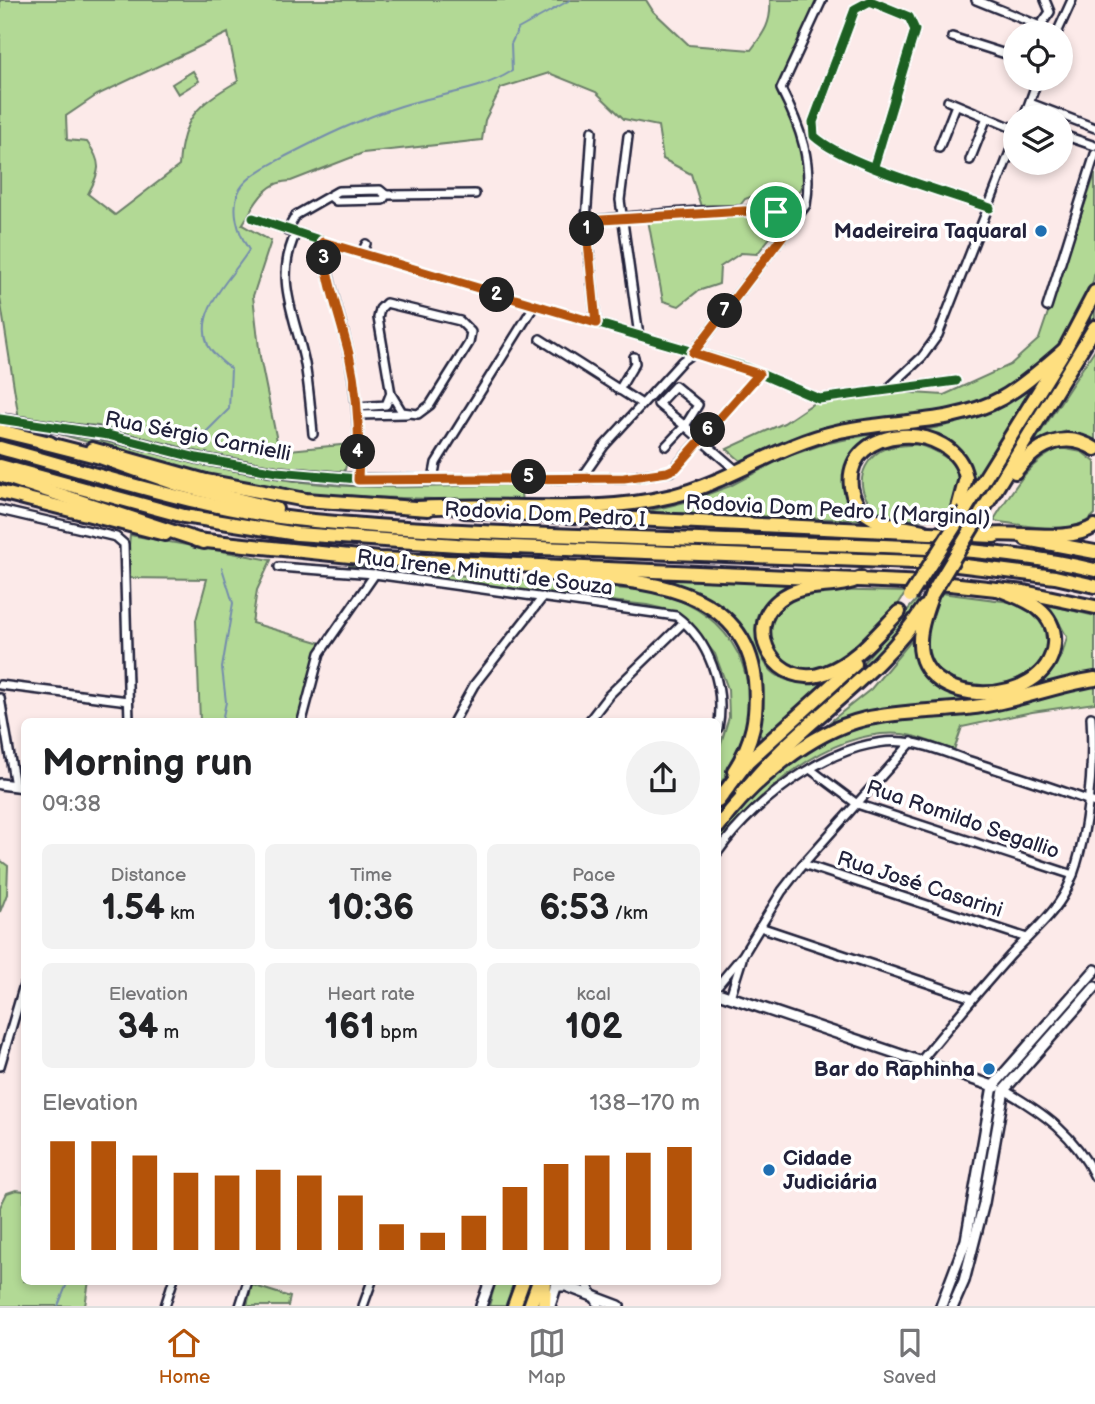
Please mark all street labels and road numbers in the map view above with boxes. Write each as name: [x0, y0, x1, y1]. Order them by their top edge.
street label: Rua Sérgio Carnielli: [103, 406, 293, 467]
street label: Rodovia Dom Pedro I (Marginal): [685, 490, 991, 531]
street label: Rodovia Dom Pedro I: [444, 497, 646, 532]
street label: Rua Irene Minutti de Souza: [355, 544, 614, 601]
street label: Rua Romildo Segallio: [863, 775, 1063, 864]
street label: Rua José Casarini: [834, 846, 1006, 923]

